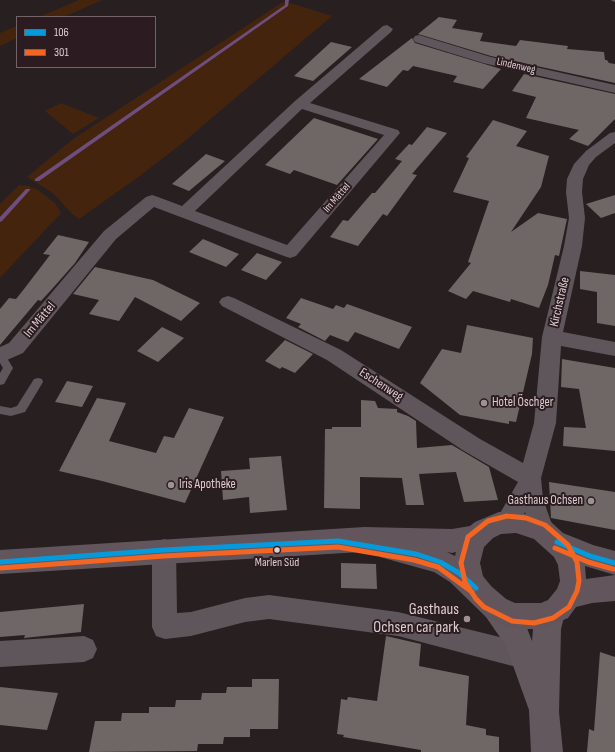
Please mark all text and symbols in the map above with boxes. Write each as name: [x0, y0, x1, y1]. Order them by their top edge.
legend: [16, 16, 156, 68]
text: 106: [54, 25, 69, 40]
text: 301: [54, 45, 69, 60]
street label: Lindenweg: [495, 55, 537, 77]
street label: Im Mättel: [321, 181, 353, 215]
street label: Kirchstraße: [547, 276, 573, 328]
street label: Im Mättel: [21, 299, 59, 341]
street label: Eschenweg: [356, 365, 406, 405]
place label: Hotel Öschger: [492, 395, 554, 411]
marker: Hotel Öschger: [479, 398, 489, 408]
place label: Iris Apotheke: [179, 477, 236, 493]
marker: Iris Apotheke: [166, 480, 176, 490]
place label: Gasthaus Ochsen: [508, 493, 583, 509]
marker: Gasthaus Ochsen: [586, 496, 596, 506]
marker: Marlen Süd: [272, 545, 282, 555]
place label: Marlen Süd: [255, 556, 299, 570]
place label: Gasthaus Ochsen car park: [373, 600, 459, 638]
marker: Gasthaus Ochsen car park: [462, 614, 472, 624]

